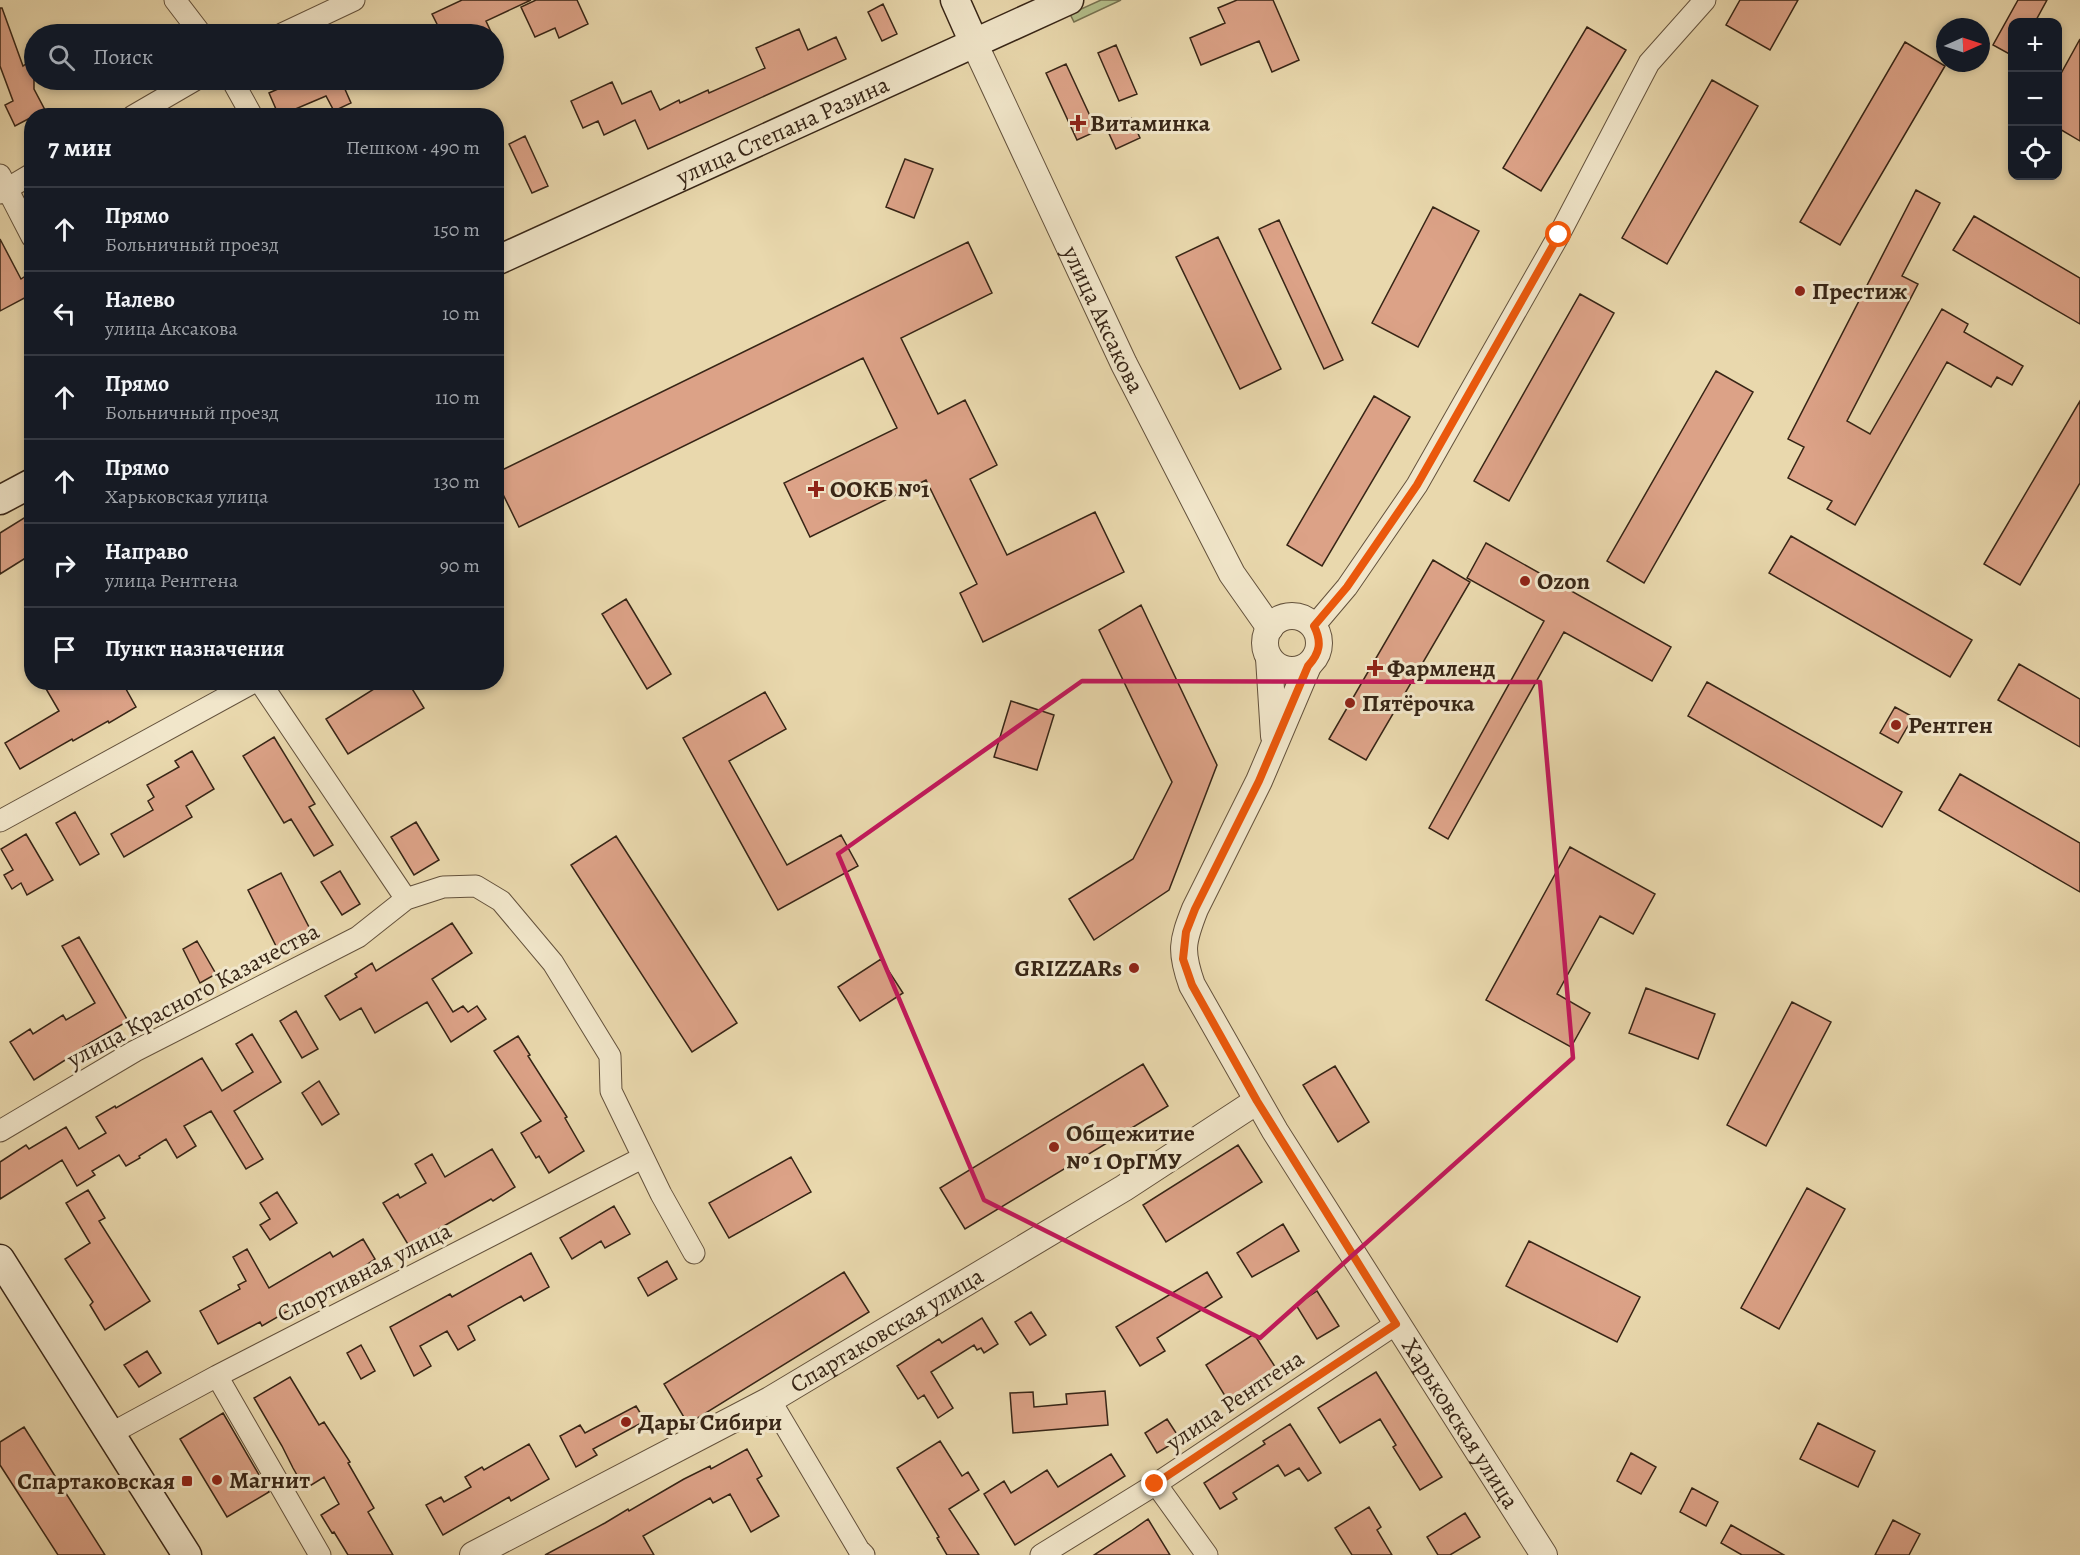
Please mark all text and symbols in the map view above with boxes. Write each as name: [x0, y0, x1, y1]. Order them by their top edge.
north arrow: [1936, 18, 1990, 72]
map controls: [2008, 18, 2062, 180]
button: +: [2008, 18, 2062, 72]
search box: [24, 24, 504, 90]
icon: search: [45, 41, 78, 74]
text: Поиск: [93, 42, 153, 72]
street label: улица Степана Разина: [670, 68, 894, 193]
button: −: [2008, 72, 2062, 126]
place label: Витаминка: [1090, 107, 1211, 139]
marker: Витаминка: [1071, 116, 1085, 130]
button: locate: [2008, 126, 2062, 180]
text: 7 мин: [48, 130, 112, 165]
text: Пешком · 490 m: [346, 134, 480, 161]
text: Прямо: [105, 201, 169, 231]
icon: ahead: [48, 213, 81, 246]
text: 150 m: [433, 216, 480, 243]
route start: [1545, 221, 1571, 247]
text: Больничный проезд: [105, 231, 279, 258]
street label: улица Аксакова: [1055, 240, 1152, 399]
place label: Престиж: [1812, 275, 1908, 307]
marker: Престиж: [1793, 284, 1807, 298]
text: Налево: [105, 285, 175, 315]
icon: left: [48, 297, 81, 330]
text: 10 m: [442, 300, 480, 327]
text: улица Аксакова: [105, 315, 238, 342]
text: Прямо: [105, 369, 169, 399]
icon: ahead: [48, 381, 81, 414]
text: 110 m: [435, 384, 480, 411]
text: Больничный проезд: [105, 399, 279, 426]
text: Прямо: [105, 453, 169, 483]
icon: ahead: [48, 465, 81, 498]
text: 130 m: [434, 468, 480, 495]
place label: ООКБ №1: [830, 473, 930, 505]
marker: ООКБ №1: [807, 480, 825, 498]
text: Харьковская улица: [105, 483, 269, 510]
text: Направо: [105, 537, 188, 567]
icon: right: [48, 549, 81, 582]
text: 90 m: [440, 552, 480, 579]
place label: Ozon: [1537, 565, 1591, 597]
text: улица Рентгена: [105, 567, 238, 594]
marker: Ozon: [1518, 574, 1532, 588]
icon: arrive: [48, 633, 81, 666]
text: Пункт назначения: [105, 634, 284, 664]
place label: Фармленд: [1387, 652, 1495, 684]
marker: Фармленд: [1368, 661, 1382, 675]
place label: Пятёрочка: [1362, 687, 1475, 719]
marker: Пятёрочка: [1343, 696, 1357, 710]
place label: Рентген: [1908, 709, 1993, 741]
marker: Рентген: [1889, 718, 1903, 732]
street label: улица Красного Казачества: [60, 915, 325, 1076]
place label: GRIZZARs: [1014, 952, 1122, 984]
marker: GRIZZARs: [1127, 961, 1141, 975]
place label: Общежитие № 1 ОрГМУ: [1066, 1117, 1195, 1177]
marker: Общежитие № 1 ОрГМУ: [1047, 1140, 1061, 1154]
street label: Спортивная улица: [271, 1214, 457, 1330]
street label: Спартаковская улица: [784, 1260, 989, 1400]
street label: Харьковская улица: [1394, 1332, 1527, 1515]
street label: улица Рентгена: [1159, 1342, 1310, 1458]
place label: Дары Сибири: [638, 1406, 782, 1438]
marker: Дары Сибири: [619, 1415, 633, 1429]
place label: Магнит: [229, 1464, 310, 1496]
place label: Спартаковская: [17, 1465, 175, 1497]
route end: [1141, 1470, 1167, 1496]
marker: Магнит: [210, 1473, 224, 1487]
marker: Спартаковская: [180, 1474, 194, 1488]

